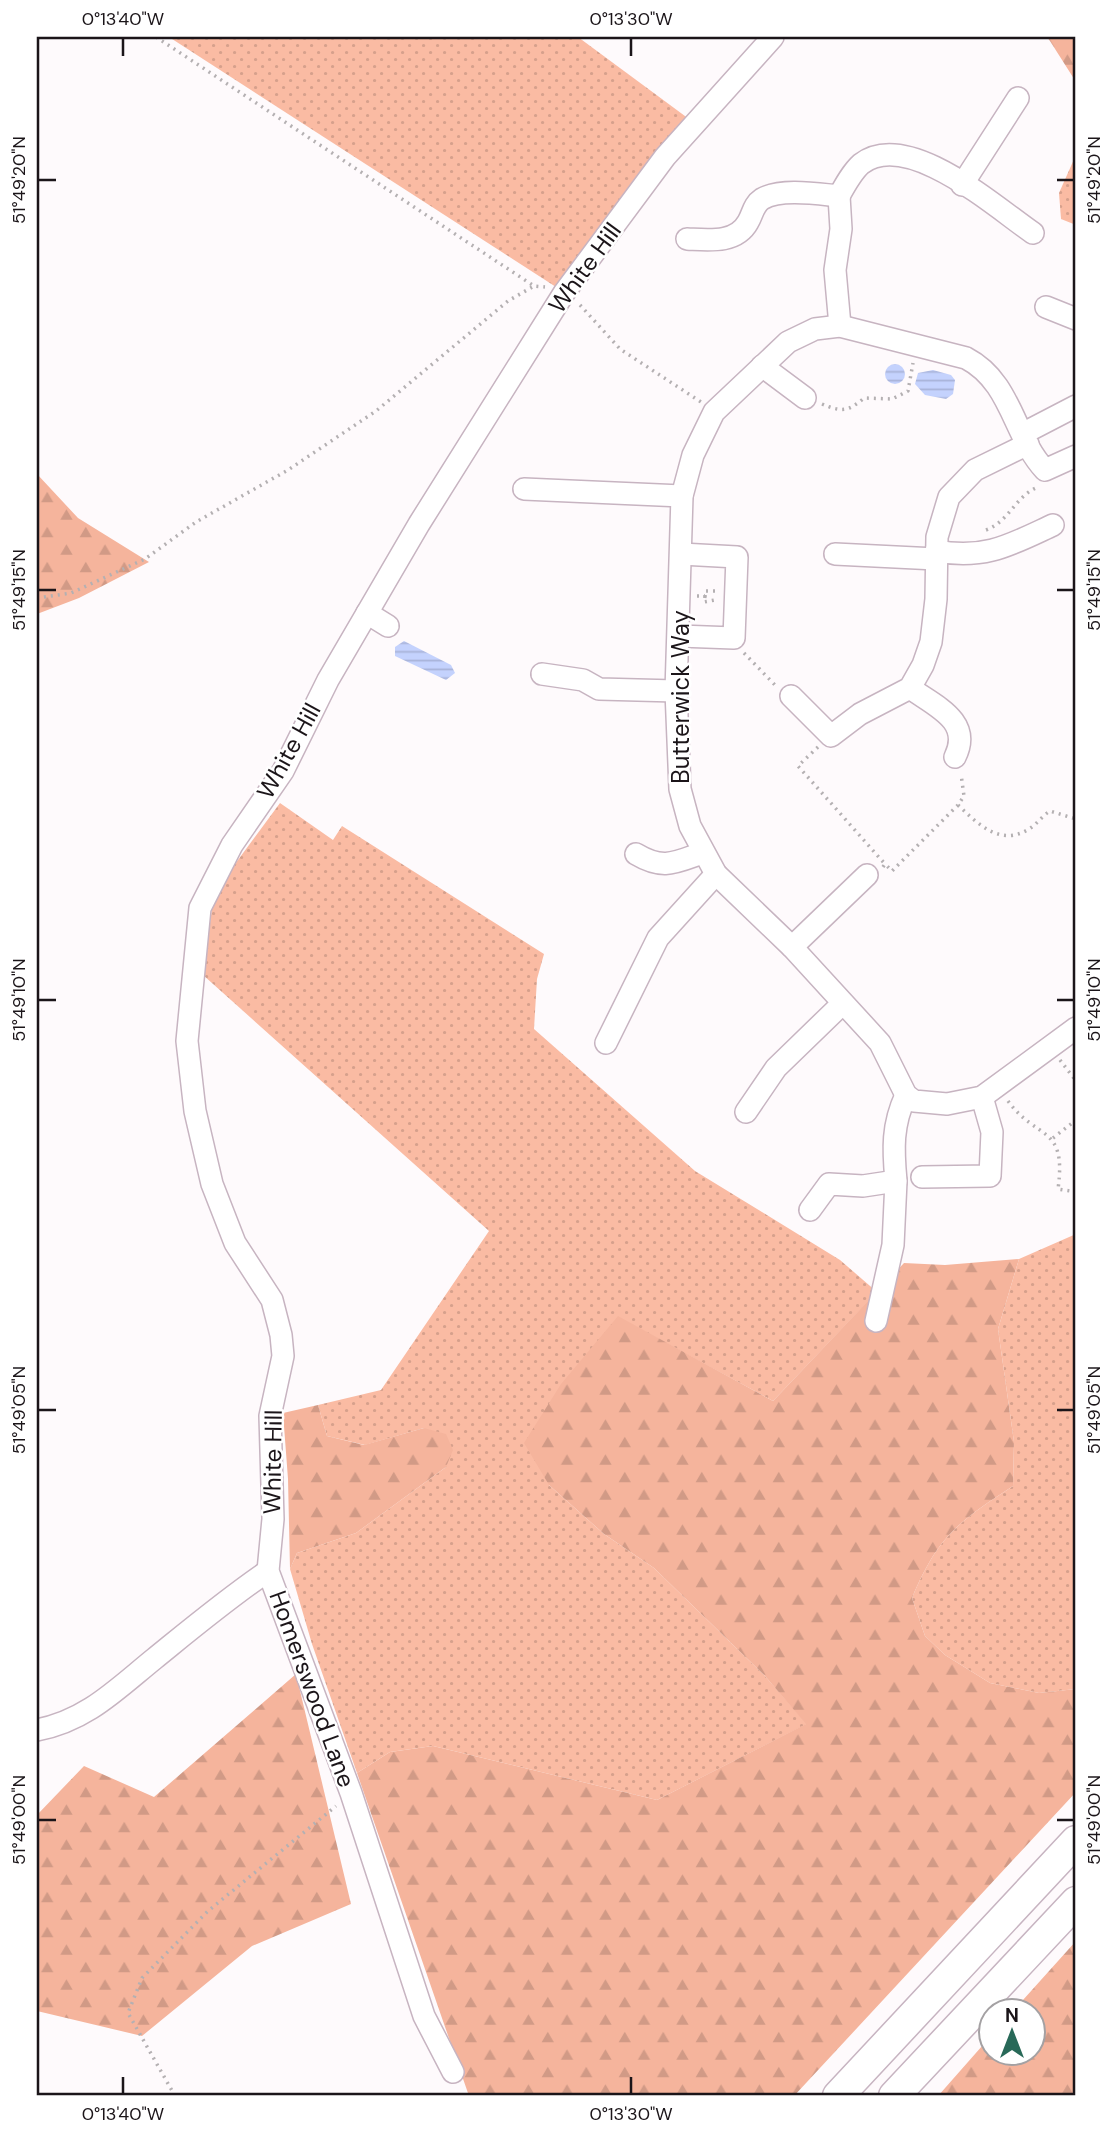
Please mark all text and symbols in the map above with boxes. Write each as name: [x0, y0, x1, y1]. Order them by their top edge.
text: 0°13'40"W: [82, 7, 164, 31]
text: 0°13'30"W: [589, 7, 673, 31]
text: 51°49'20"N: [7, 136, 31, 224]
text: 51°49'20"N: [1082, 136, 1106, 224]
street label: White Hill: [541, 216, 628, 319]
text: 51°49'15"N: [7, 549, 31, 631]
text: 51°49'15"N: [1082, 549, 1106, 631]
street label: Butterwick Way: [665, 610, 696, 784]
street label: White Hill: [250, 697, 327, 804]
text: 51°49'10"N: [7, 958, 31, 1042]
text: 51°49'10"N: [1082, 958, 1106, 1042]
text: 51°49'05"N: [7, 1366, 31, 1454]
text: 51°49'05"N: [1082, 1366, 1106, 1454]
street label: White Hill: [256, 1409, 289, 1515]
street label: Homerswood Lane: [263, 1586, 362, 1791]
text: 51°49'00"N: [7, 1775, 31, 1865]
text: 51°49'00"N: [1082, 1775, 1106, 1865]
north arrow: [976, 1996, 1046, 2066]
text: N: [1005, 2003, 1019, 2028]
text: 0°13'40"W: [82, 2102, 164, 2126]
text: 0°13'30"W: [589, 2102, 673, 2126]

